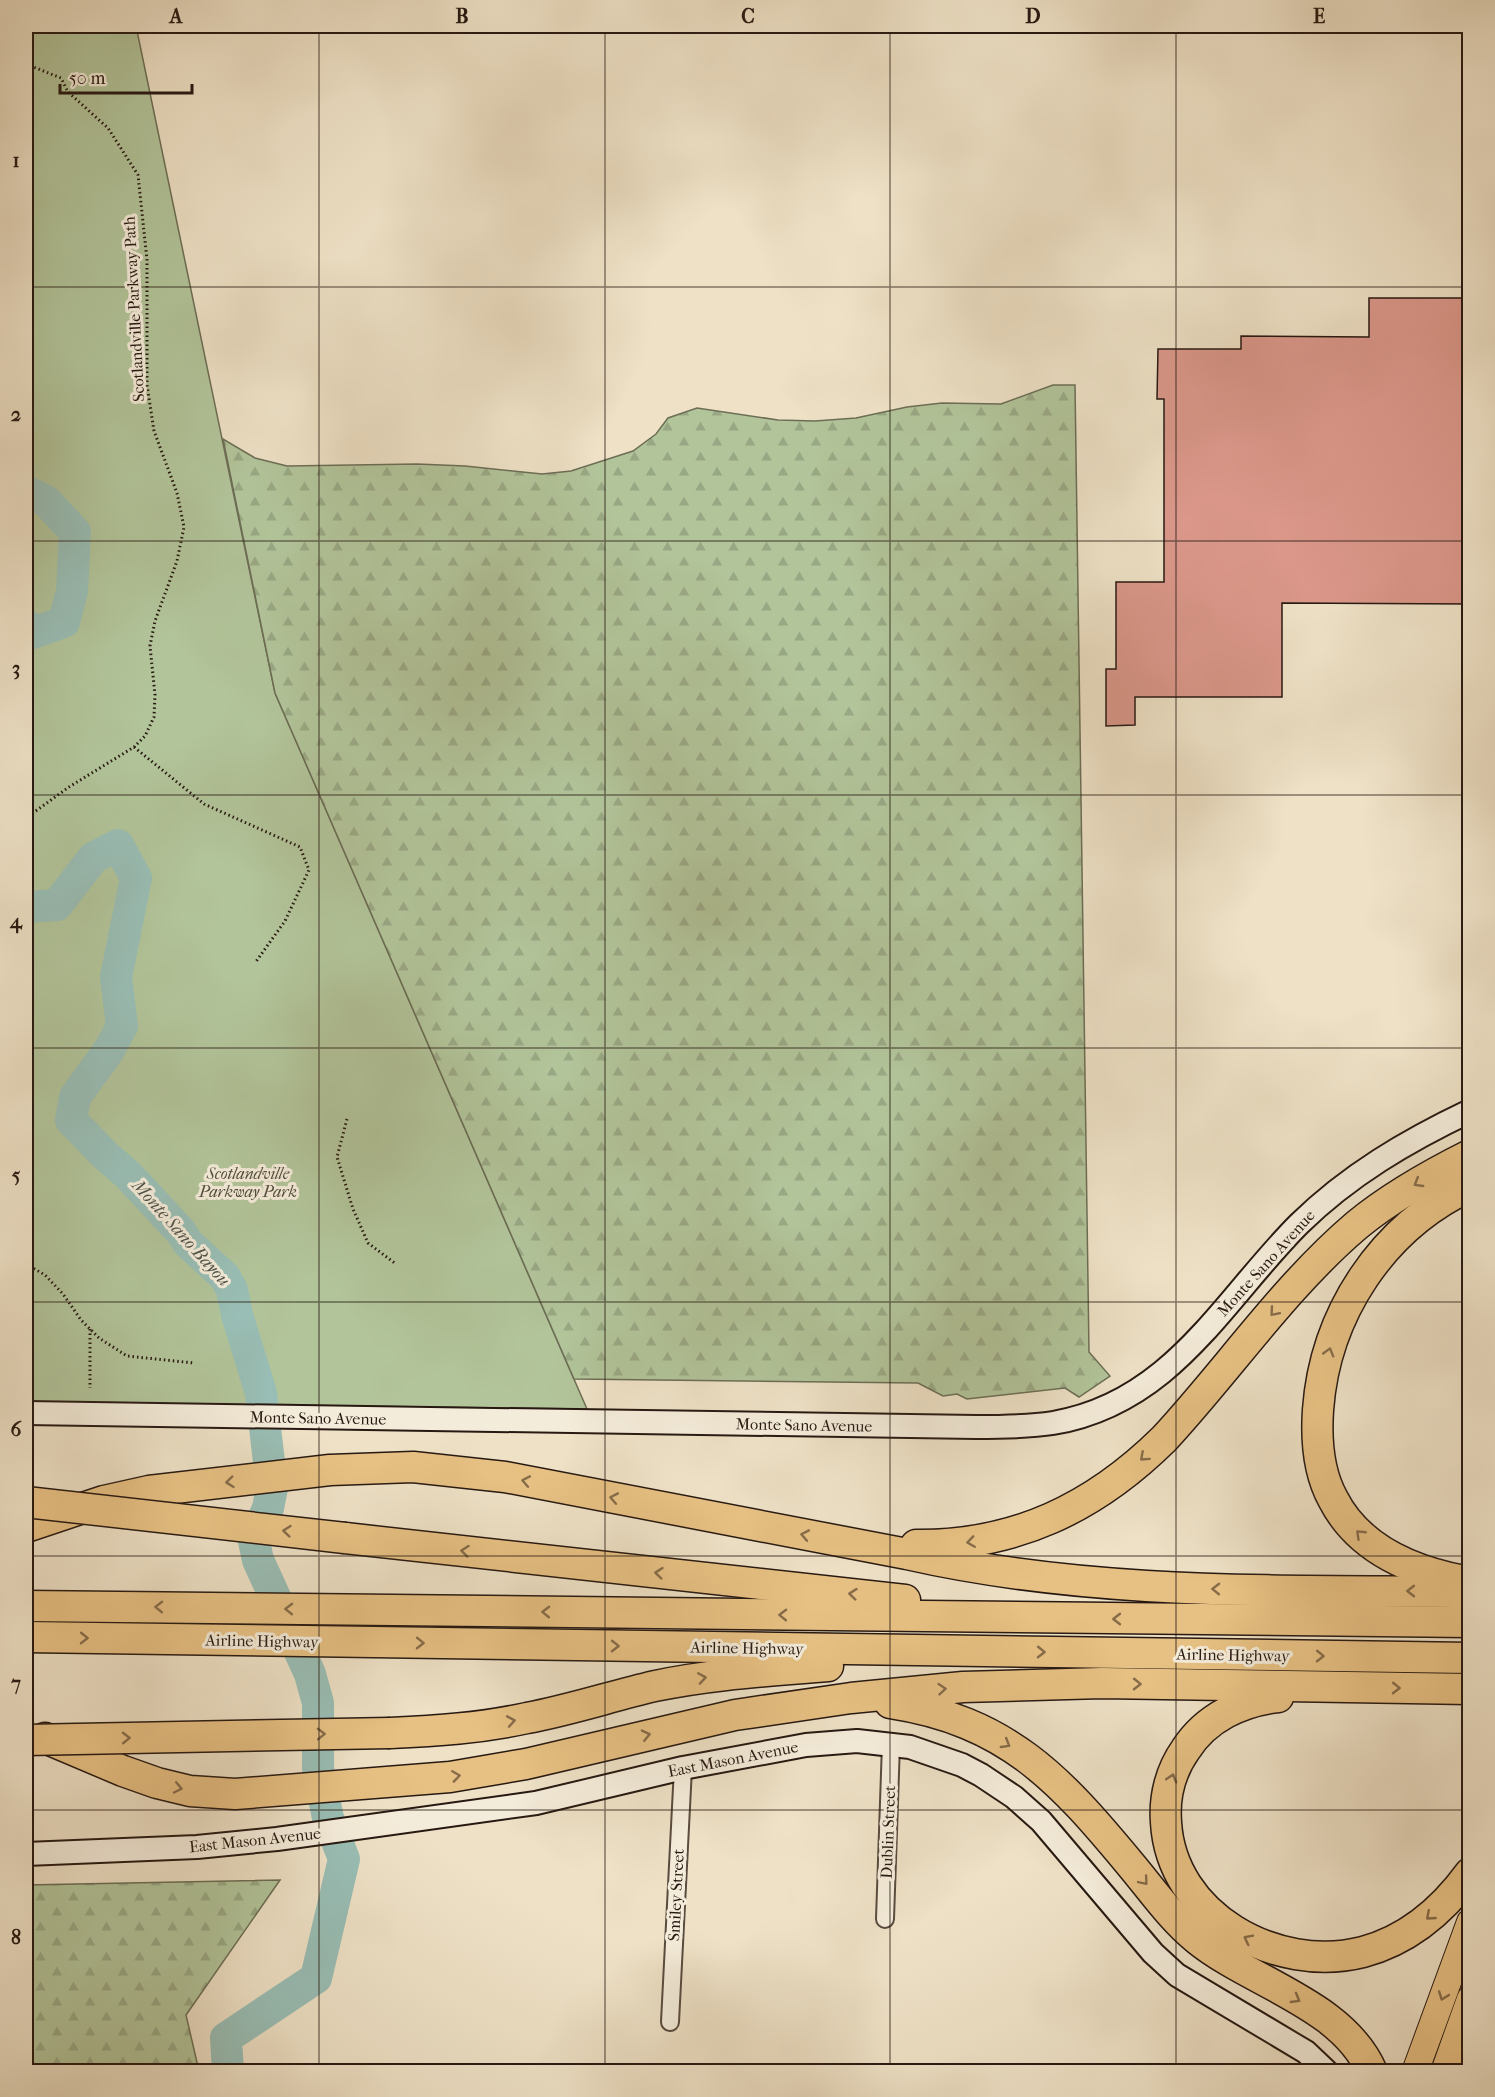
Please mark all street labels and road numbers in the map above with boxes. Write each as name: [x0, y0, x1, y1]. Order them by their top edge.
street label: Scotlandville Parkway Path: [120, 216, 148, 402]
street label: Monte Sano Avenue: [1213, 1206, 1319, 1320]
street label: Monte Sano Avenue: [249, 1407, 387, 1429]
street label: Monte Sano Avenue: [735, 1414, 873, 1436]
street label: Airline Highway: [204, 1630, 319, 1651]
street label: Airline Highway: [689, 1637, 804, 1658]
street label: Airline Highway: [1175, 1644, 1290, 1665]
street label: East Mason Avenue: [666, 1737, 800, 1781]
street label: Dublin Street: [877, 1785, 899, 1879]
street label: East Mason Avenue: [188, 1824, 322, 1856]
street label: Smiley Street: [664, 1848, 688, 1942]

